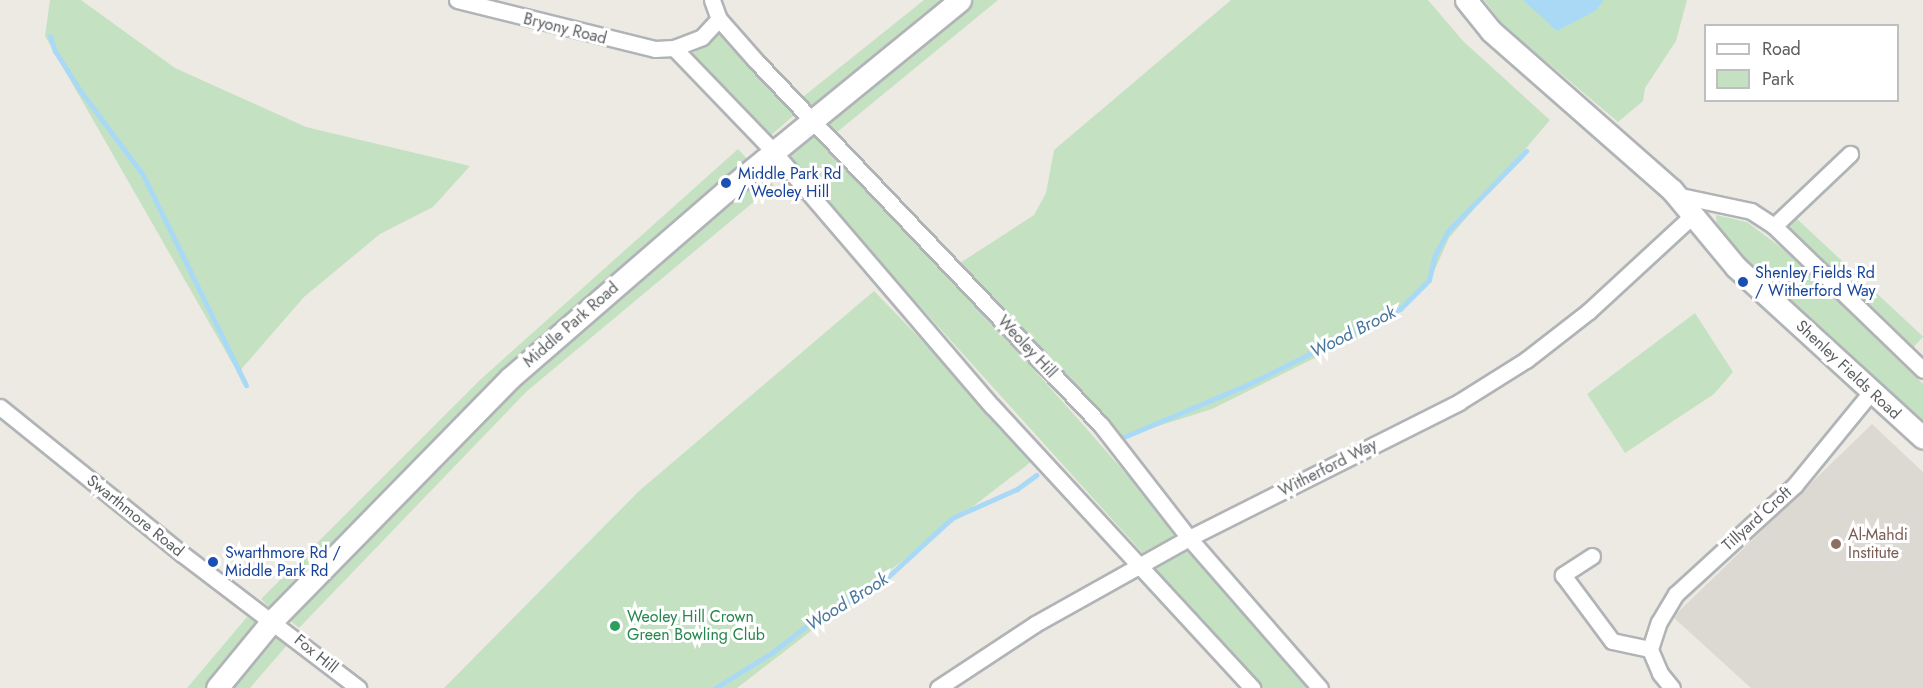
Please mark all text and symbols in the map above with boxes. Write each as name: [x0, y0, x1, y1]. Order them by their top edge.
street label: Bryony Road: [521, 9, 609, 49]
legend: [1704, 24, 1899, 102]
text: Road: [1762, 36, 1801, 62]
text: Park: [1762, 66, 1794, 92]
place label: Middle Park Rd / Weoley Hill: [738, 164, 841, 202]
marker: Middle Park Rd / Weoley Hill: [719, 176, 733, 190]
place label: Shenley Fields Rd / Witherford Way: [1755, 263, 1876, 301]
marker: Shenley Fields Rd / Witherford Way: [1736, 275, 1750, 289]
street label: Middle Park Road: [519, 278, 623, 372]
water label: Wood Brook: [1307, 301, 1399, 363]
street label: Weoley Hill: [993, 312, 1061, 382]
street label: Shenley Fields Road: [1792, 317, 1904, 423]
street label: Witherford Way: [1276, 435, 1380, 501]
street label: Swarthmore Road: [83, 471, 187, 561]
street label: Tillyard Croft: [1718, 483, 1796, 555]
place label: Al-Mahdi Institute: [1848, 525, 1908, 563]
marker: Al-Mahdi Institute: [1829, 537, 1843, 551]
place label: Swarthmore Rd / Middle Park Rd: [225, 543, 341, 581]
marker: Swarthmore Rd / Middle Park Rd: [206, 555, 220, 569]
water label: Wood Brook: [802, 568, 892, 636]
place label: Weoley Hill Crown Green Bowling Club: [627, 607, 765, 645]
marker: Weoley Hill Crown Green Bowling Club: [608, 619, 622, 633]
street label: Fox Hill: [290, 631, 342, 677]

